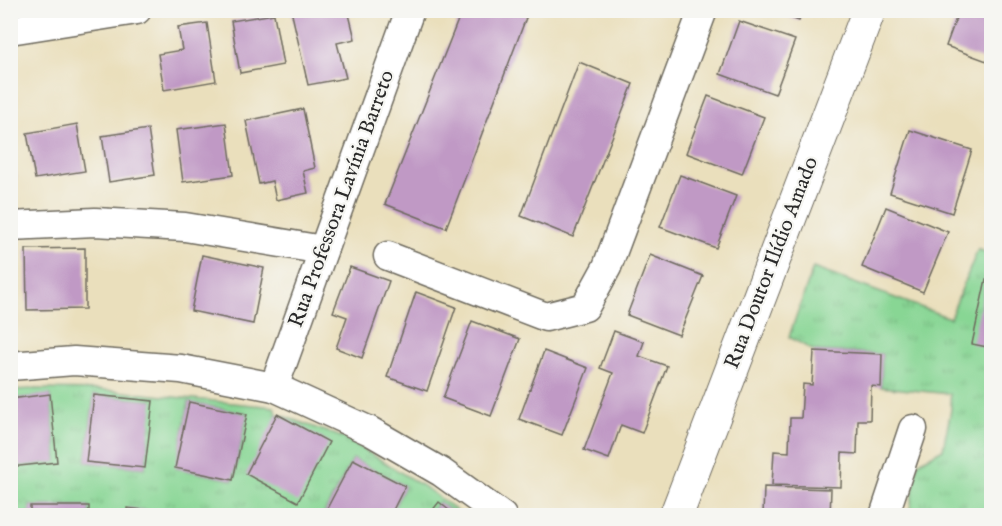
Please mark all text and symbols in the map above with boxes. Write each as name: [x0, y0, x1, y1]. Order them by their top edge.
street label: Rua Professora Lavínia Barreto: [283, 67, 401, 331]
street label: Rua Doutor Ilídio Amado: [719, 153, 825, 373]

